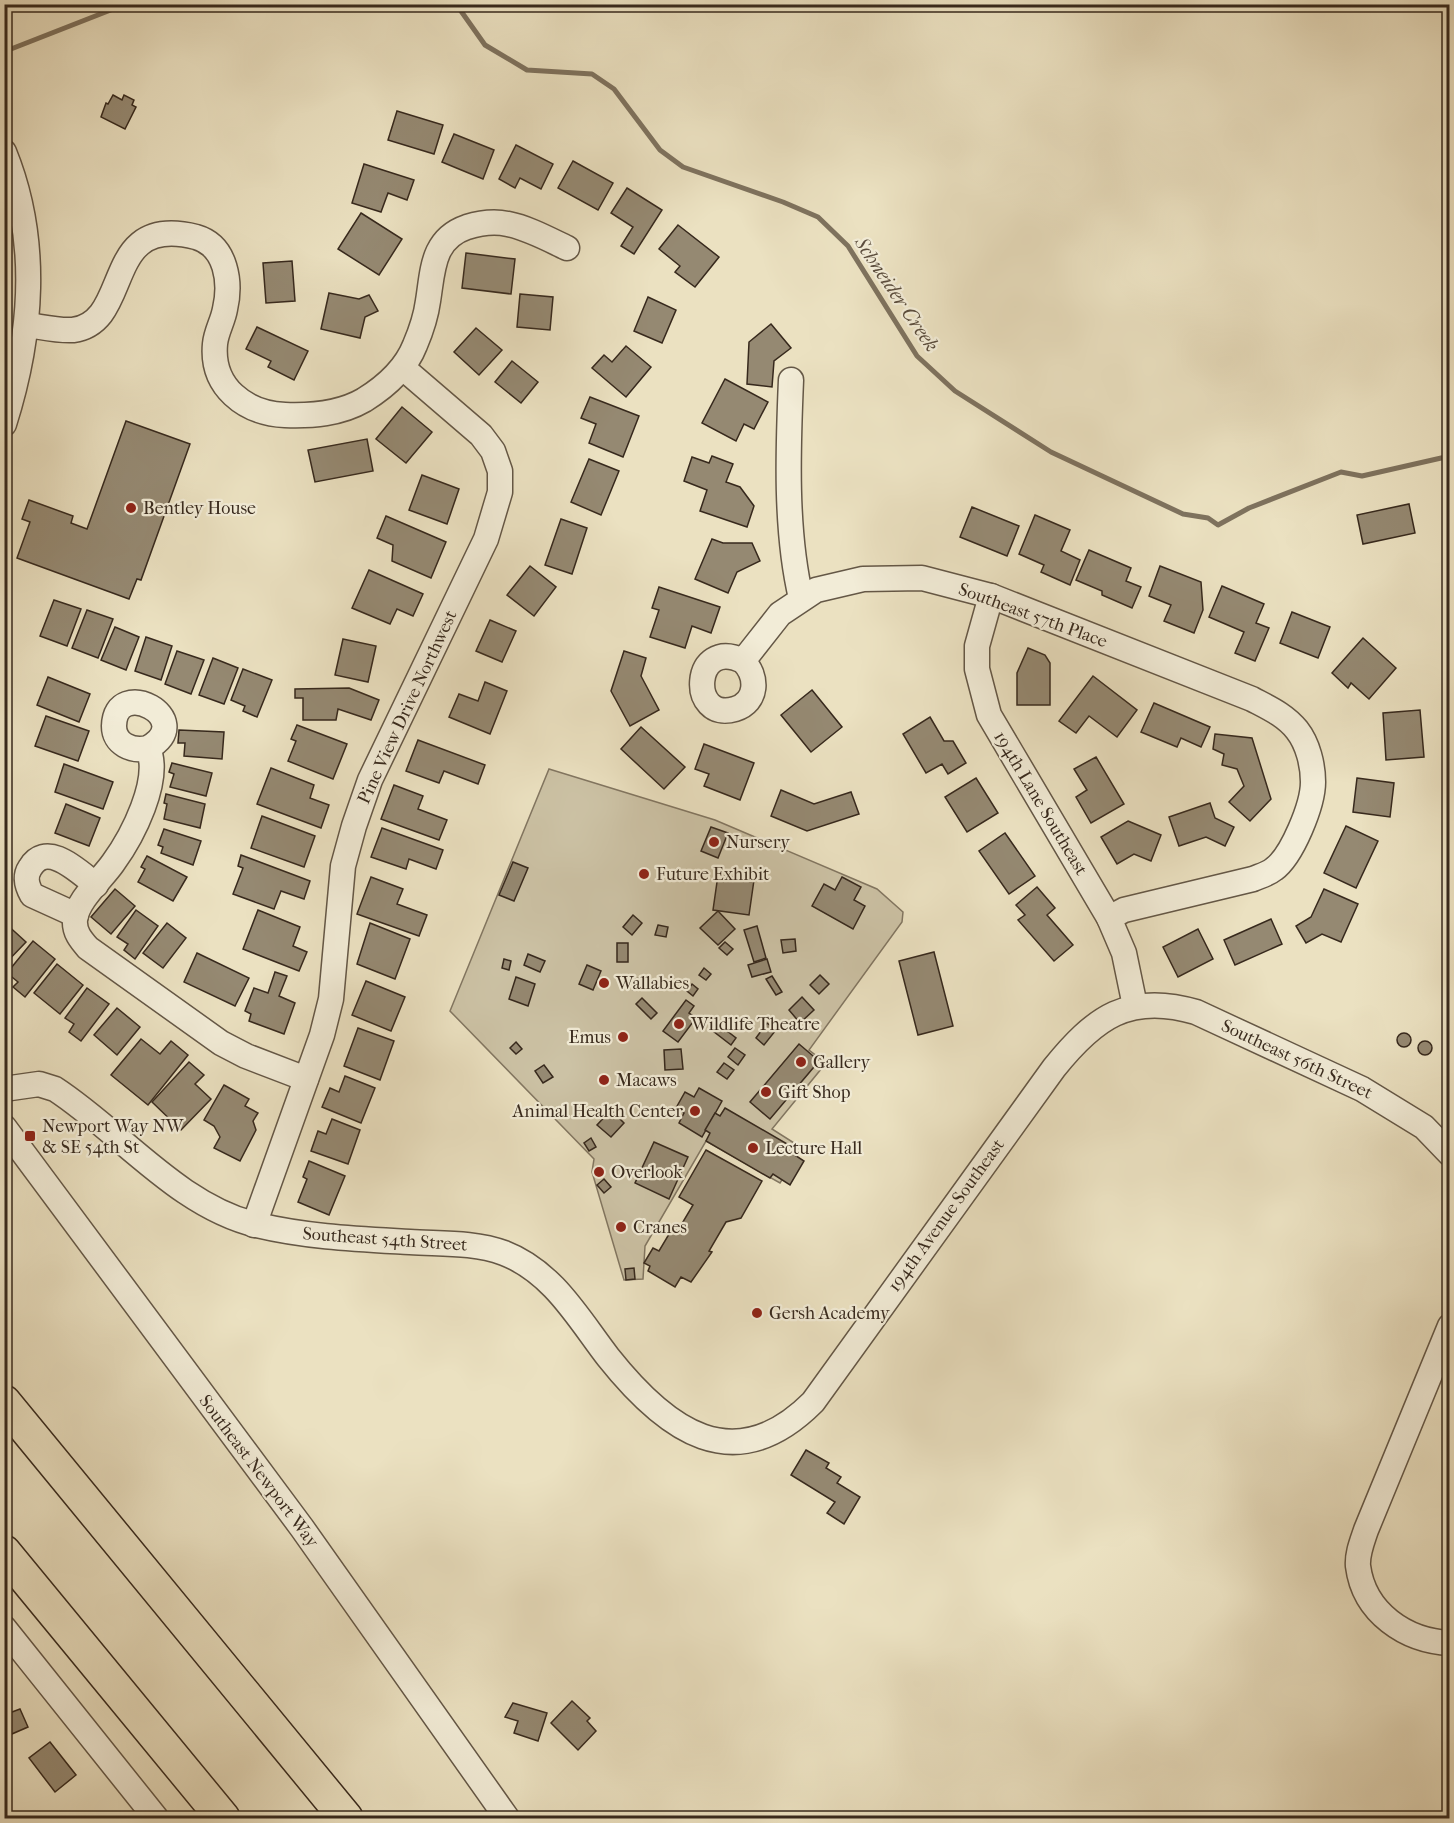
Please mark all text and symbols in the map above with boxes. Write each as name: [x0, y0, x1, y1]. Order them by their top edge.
water label: Schneider Creek: [849, 232, 943, 356]
place label: Bentley House: [143, 498, 256, 519]
marker: Bentley House: [124, 501, 138, 515]
street label: Southeast 57th Place: [956, 579, 1110, 652]
street label: Pine View Drive Northwest: [353, 607, 462, 807]
street label: 194th Lane Southeast: [989, 727, 1092, 880]
place label: Nursery: [726, 832, 791, 853]
marker: Nursery: [707, 835, 721, 849]
place label: Future Exhibit: [656, 864, 770, 885]
marker: Future Exhibit: [637, 867, 651, 881]
place label: Wallabies: [615, 973, 689, 994]
marker: Wallabies: [597, 976, 611, 990]
place label: Wildlife Theatre: [690, 1014, 820, 1035]
street label: Southeast 56th Street: [1218, 1015, 1376, 1104]
marker: Wildlife Theatre: [672, 1017, 686, 1031]
place label: Emus: [568, 1027, 611, 1048]
marker: Emus: [616, 1030, 630, 1044]
place label: Gallery: [813, 1052, 871, 1073]
marker: Gallery: [794, 1055, 808, 1069]
place label: Macaws: [616, 1070, 677, 1091]
marker: Macaws: [597, 1073, 611, 1087]
place label: Gift Shop: [778, 1082, 851, 1103]
marker: Gift Shop: [759, 1085, 773, 1099]
place label: Animal Health Center: [512, 1101, 683, 1122]
marker: Animal Health Center: [688, 1104, 702, 1118]
place label: Newport Way NW & SE 54th St: [42, 1116, 185, 1158]
marker: Newport Way NW & SE 54th St: [23, 1129, 37, 1143]
street label: 194th Avenue Southeast: [884, 1134, 1009, 1296]
place label: Lecture Hall: [765, 1138, 862, 1159]
marker: Lecture Hall: [746, 1141, 760, 1155]
place label: Overlook: [611, 1162, 683, 1183]
marker: Overlook: [592, 1165, 606, 1179]
place label: Cranes: [633, 1217, 687, 1238]
marker: Cranes: [614, 1220, 628, 1234]
street label: Southeast 54th Street: [302, 1223, 469, 1256]
place label: Gersh Academy: [769, 1303, 891, 1324]
marker: Gersh Academy: [750, 1306, 764, 1320]
street label: Southeast Newport Way: [194, 1391, 324, 1553]

